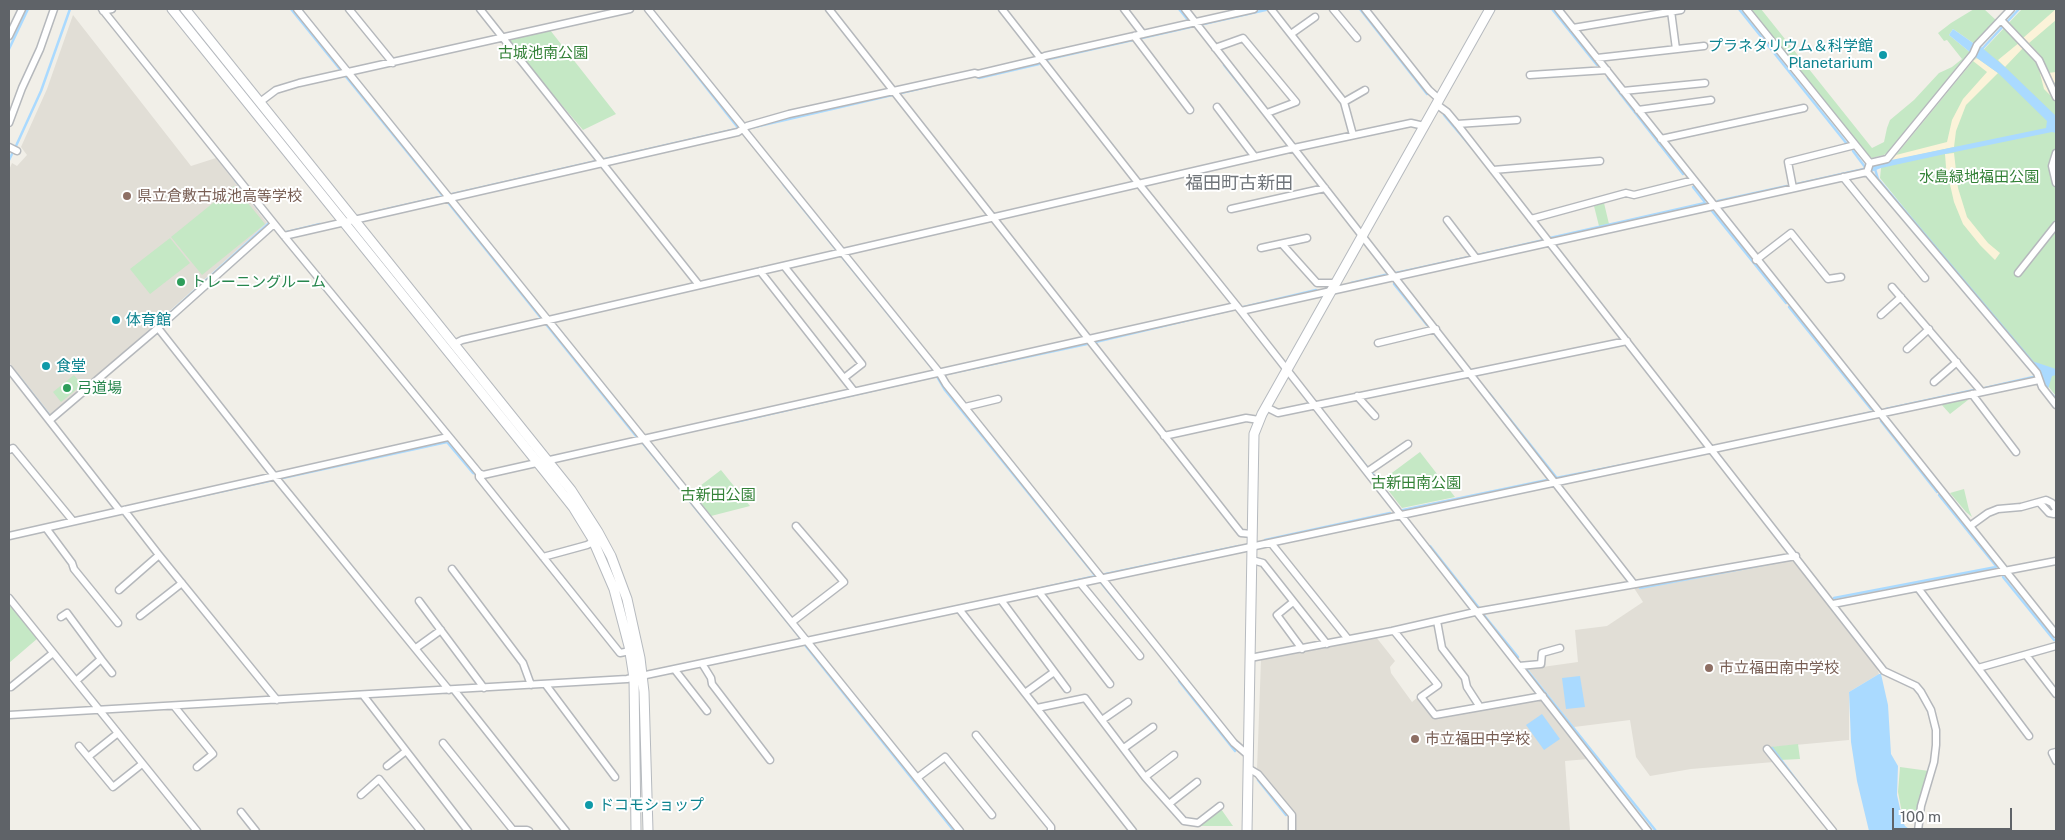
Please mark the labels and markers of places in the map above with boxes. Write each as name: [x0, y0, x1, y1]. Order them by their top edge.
place label: プラネタリウム＆科学館 Planetarium: [1708, 37, 1873, 72]
marker: プラネタリウム＆科学館 Planetarium: [1877, 49, 1889, 61]
place label: 県立倉敷古城池高等学校: [137, 187, 302, 205]
marker: 県立倉敷古城池高等学校: [121, 190, 133, 202]
place label: トレーニングルーム: [191, 273, 326, 291]
marker: トレーニングルーム: [175, 276, 187, 288]
place label: 体育館: [126, 311, 171, 329]
marker: 体育館: [110, 314, 122, 326]
place label: 食堂: [56, 357, 86, 375]
marker: 食堂: [40, 360, 52, 372]
place label: 弓道場: [77, 379, 122, 397]
marker: 弓道場: [61, 382, 73, 394]
place label: 市立福田南中学校: [1719, 659, 1839, 677]
marker: 市立福田南中学校: [1703, 662, 1715, 674]
place label: 市立福田中学校: [1425, 730, 1530, 748]
marker: 市立福田中学校: [1409, 733, 1421, 745]
place label: ドコモショップ: [599, 796, 704, 814]
marker: ドコモショップ: [583, 799, 595, 811]

